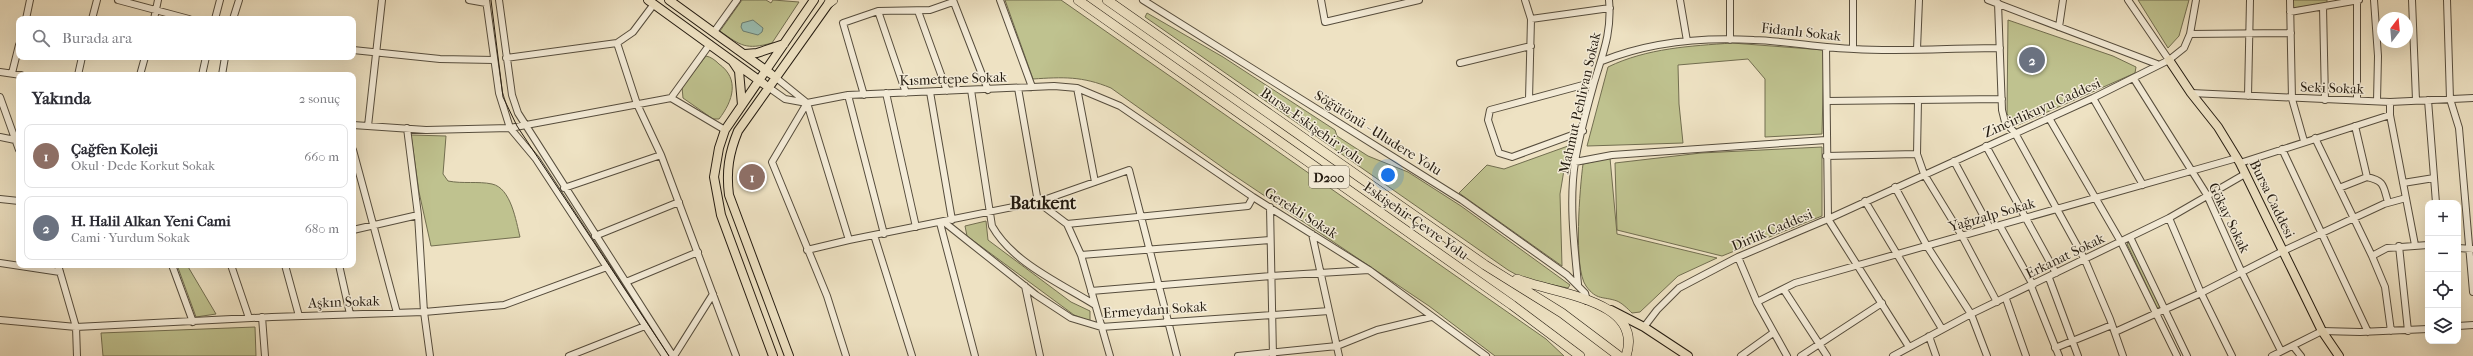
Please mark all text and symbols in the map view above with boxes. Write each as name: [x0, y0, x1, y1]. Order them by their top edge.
north arrow: [2377, 12, 2413, 48]
search box: [16, 16, 356, 60]
street label: Fidanlı Sokak: [1760, 19, 1842, 45]
icon: search: [30, 27, 52, 49]
text: Burada ara: [62, 29, 132, 47]
street label: Mahmut Pehlivan Sokak: [1555, 30, 1605, 176]
pin: 2: [2019, 45, 2045, 75]
street label: Kısmettepe Sokak: [899, 69, 1008, 89]
street label: Zincirlikuyu Caddesi: [1981, 74, 2103, 142]
street label: Seki Sokak: [2300, 78, 2365, 98]
street label: Bursa-Eskişehir yolu: [1257, 84, 1367, 168]
street label: Söğütönü - Uludere Yolu: [1311, 87, 1445, 179]
text: Yakında: [32, 88, 91, 108]
text: 2 sonuç: [299, 91, 340, 106]
text: Çağfen Koleji: [71, 140, 158, 158]
text: 1: [44, 149, 48, 164]
text: 660 m: [304, 149, 339, 164]
street label: Bursa Caddesi: [2246, 157, 2298, 241]
text: Okul · Dede Korkut Sokak: [71, 158, 215, 173]
pin: 1: [739, 162, 765, 192]
your location: [1378, 165, 1398, 185]
road number: D200: [1309, 166, 1349, 188]
street label: Eskişehir Çevre Yolu: [1360, 178, 1472, 264]
street label: Gökay Sokak: [2205, 180, 2254, 257]
street label: Gerekli Sokak: [1261, 184, 1341, 243]
district label: Batıkent: [1010, 193, 1077, 214]
street label: Yağızalp Sokak: [1946, 194, 2038, 236]
map controls: [2425, 200, 2461, 344]
button: +: [2425, 200, 2461, 236]
street label: Dirlik Caddesi: [1729, 205, 1815, 255]
text: H. Halil Alkan Yeni Cami: [71, 212, 231, 230]
text: 2: [43, 221, 49, 236]
text: 680 m: [305, 221, 339, 236]
street label: Erkanat Sokak: [2023, 229, 2108, 282]
text: Cami · Yurdum Sokak: [71, 230, 190, 245]
button: −: [2425, 236, 2461, 272]
button: locate: [2425, 272, 2461, 308]
street label: Aşkın Sokak: [307, 292, 381, 312]
street label: Ermeydanı Sokak: [1102, 298, 1208, 322]
button: layers: [2425, 308, 2461, 344]

